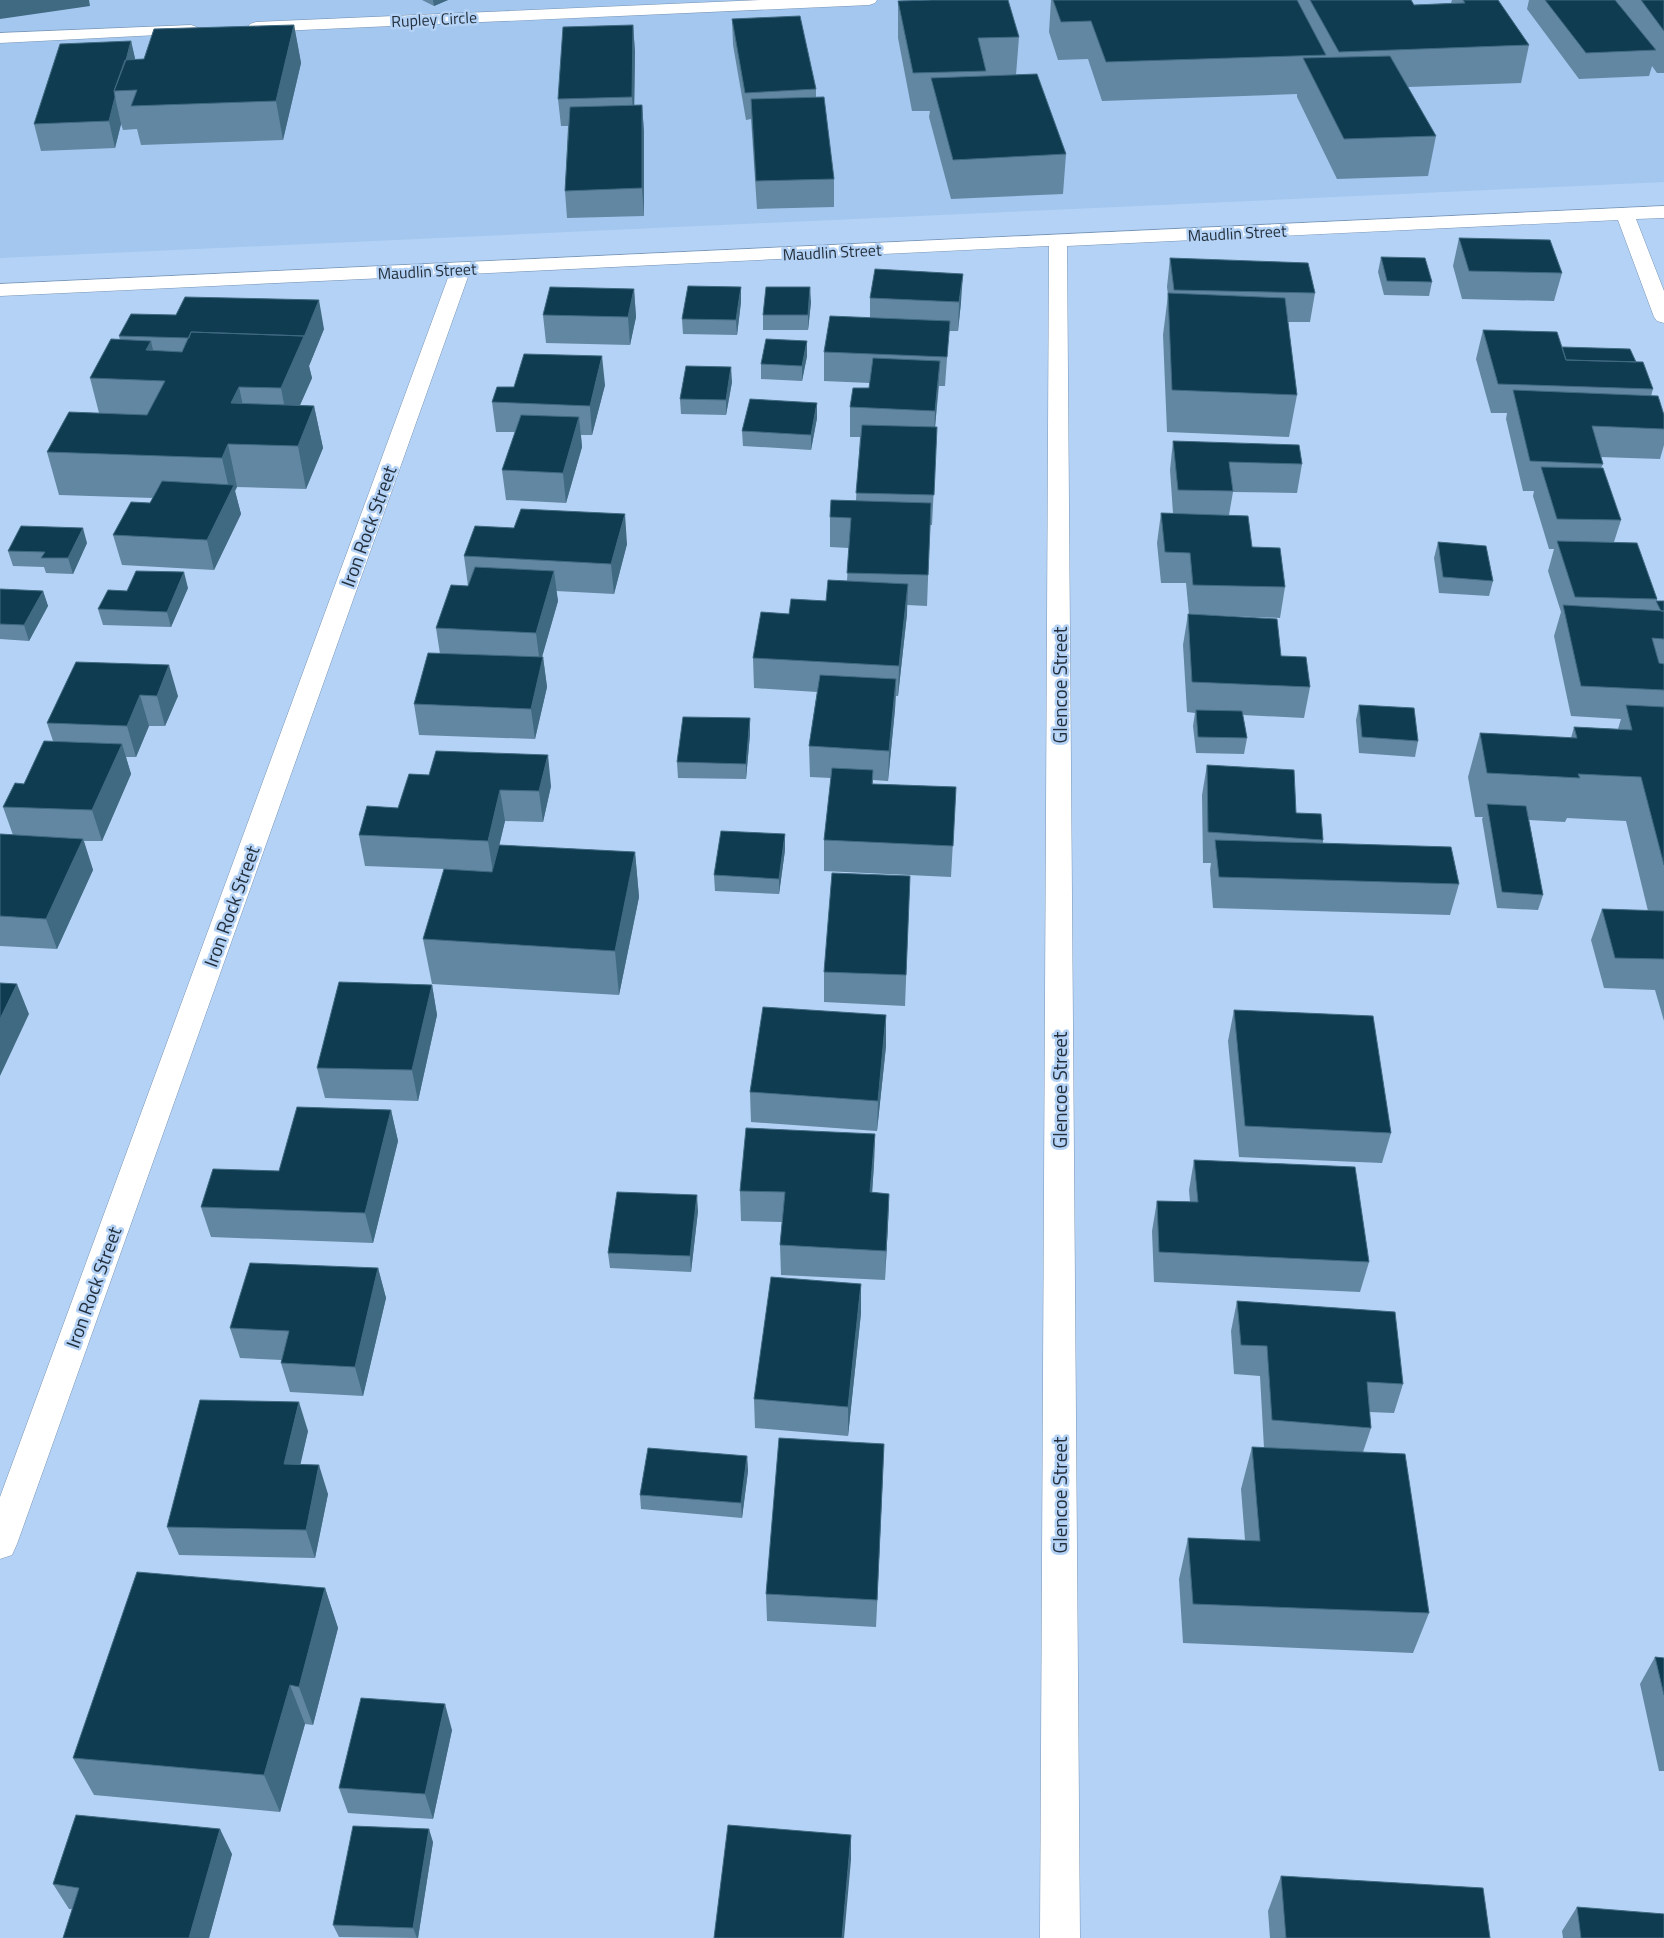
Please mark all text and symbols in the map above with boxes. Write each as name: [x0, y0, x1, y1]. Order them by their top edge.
street label: Rupley Circle: [390, 5, 478, 33]
street label: Maudlin Street: [1187, 218, 1287, 248]
street label: Maudlin Street: [782, 237, 882, 267]
street label: Maudlin Street: [377, 256, 477, 286]
street label: Iron Rock Street: [333, 461, 404, 591]
street label: Glencoe Street: [1045, 626, 1074, 743]
street label: Iron Rock Street: [196, 841, 267, 971]
street label: Glencoe Street: [1045, 1031, 1074, 1148]
street label: Iron Rock Street: [58, 1222, 129, 1352]
street label: Glencoe Street: [1045, 1436, 1074, 1553]

